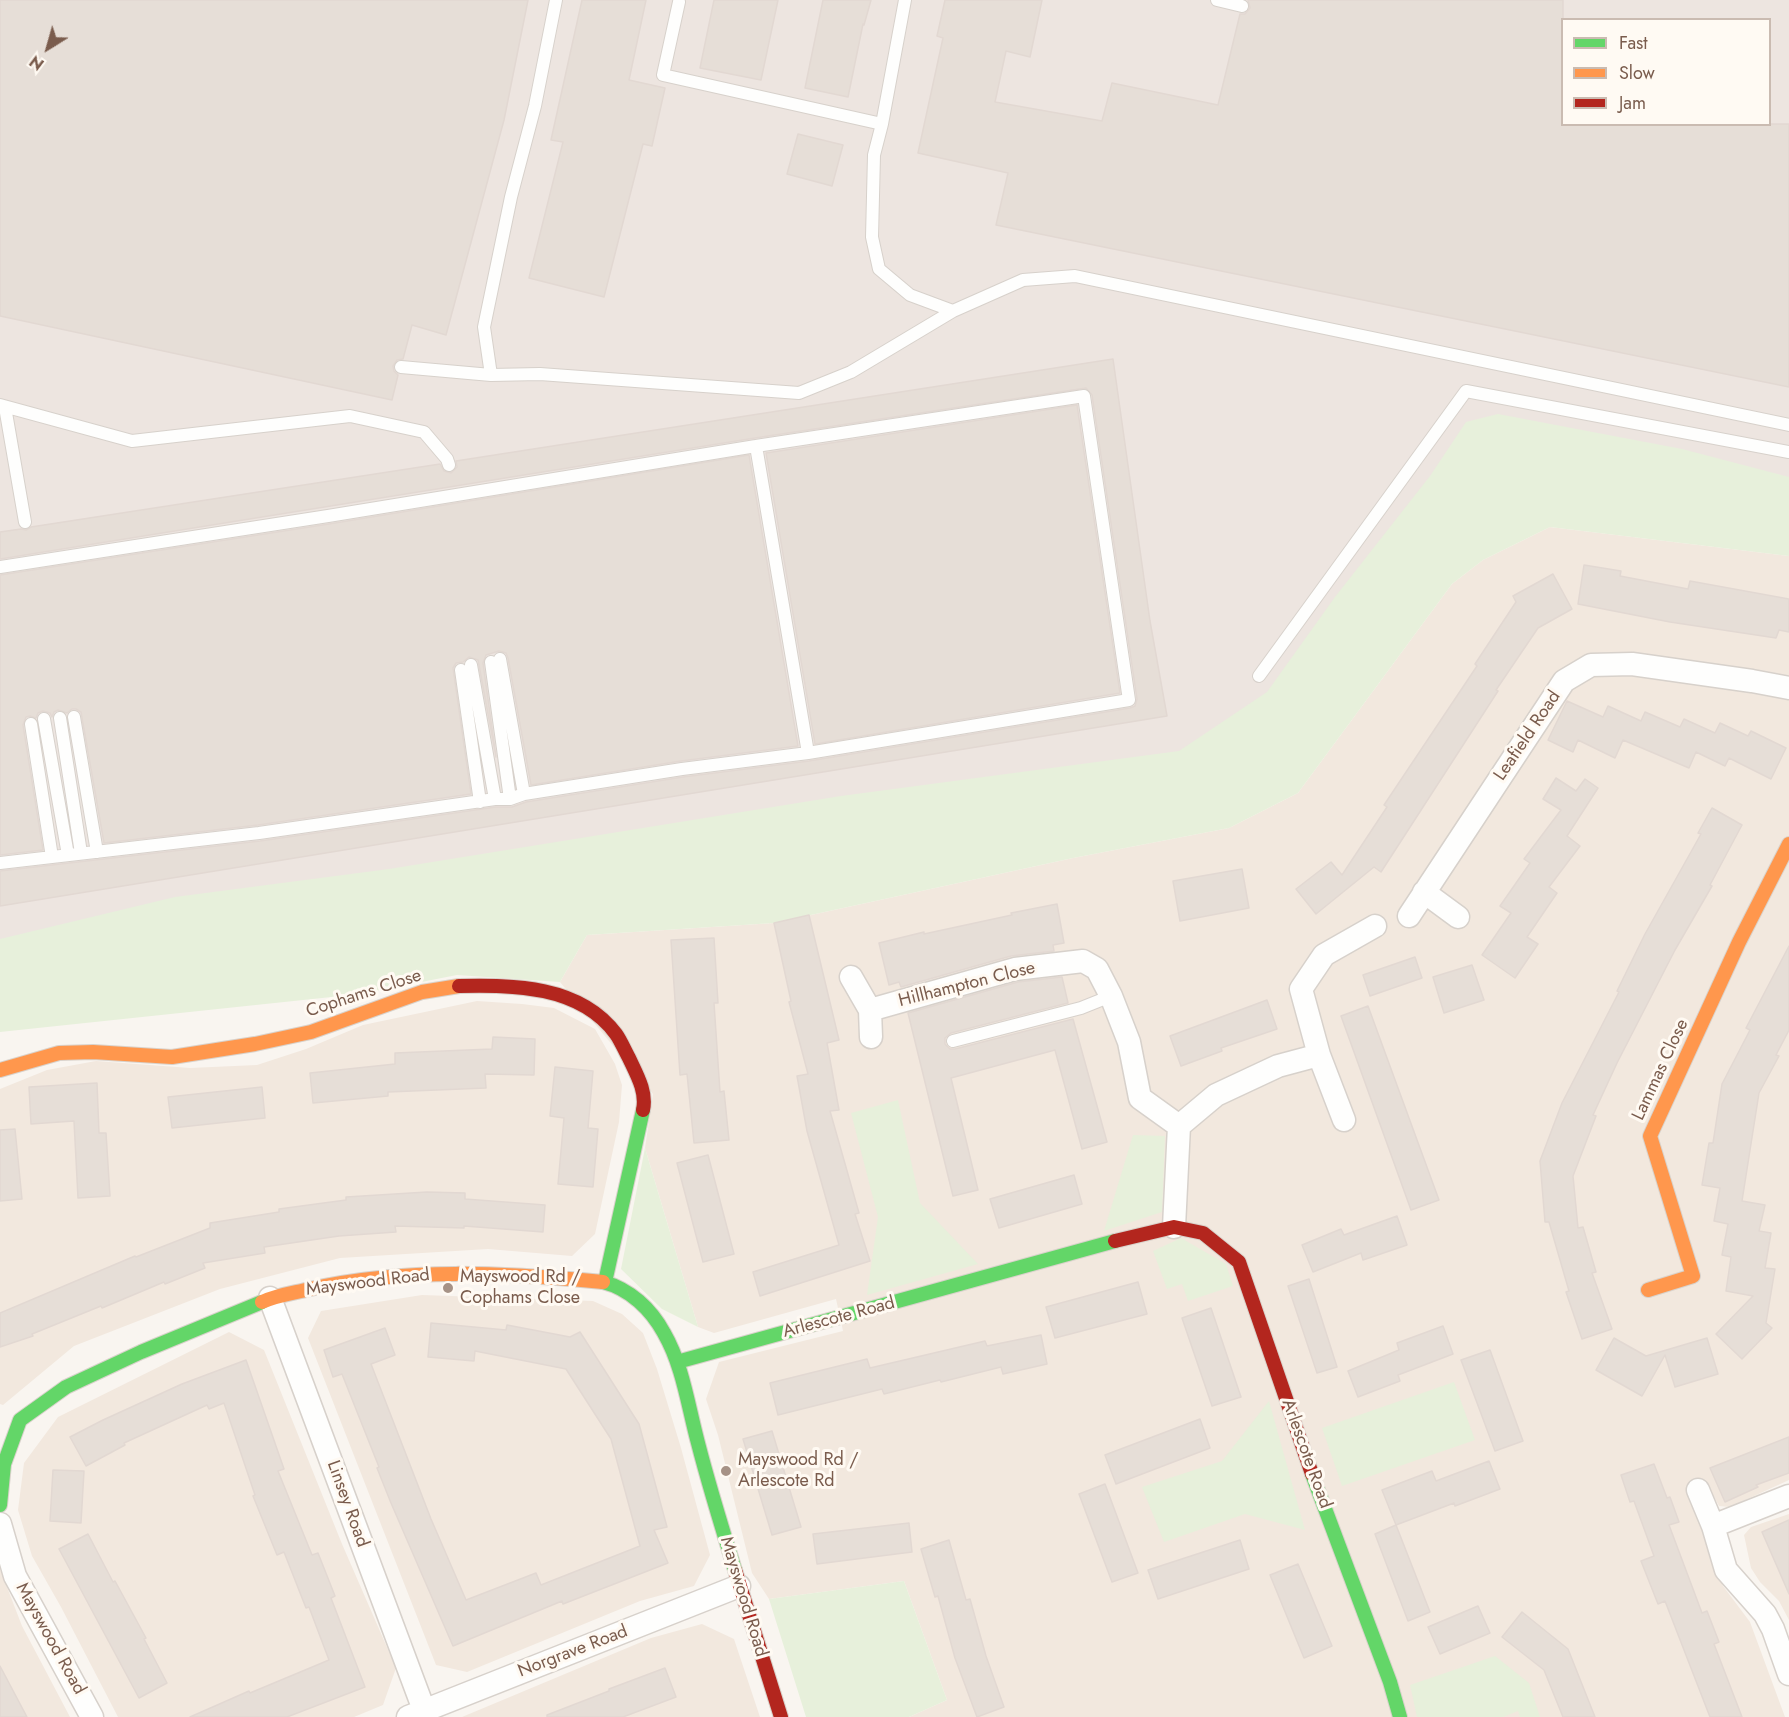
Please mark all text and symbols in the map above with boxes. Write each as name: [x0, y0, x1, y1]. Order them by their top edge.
north arrow: [18, 18, 78, 78]
legend: [1561, 18, 1771, 126]
text: Fast: [1619, 30, 1648, 56]
text: N: [25, 50, 49, 76]
text: Slow: [1619, 60, 1655, 86]
text: Jam: [1619, 90, 1646, 116]
street label: Leafield Road: [1490, 687, 1566, 785]
street label: Hillhampton Close: [896, 958, 1038, 1012]
street label: Cophams Close: [304, 965, 424, 1023]
street label: Lammas Close: [1628, 1016, 1694, 1124]
street label: Mayswood Road: [305, 1265, 431, 1301]
place label: Mayswood Rd / Cophams Close: [460, 1267, 581, 1310]
marker: Mayswood Rd / Cophams Close: [441, 1281, 455, 1295]
street label: Arlescote Road: [781, 1293, 897, 1343]
street label: Arlescote Road: [1276, 1396, 1336, 1512]
place label: Mayswood Rd / Arlescote Rd: [738, 1450, 859, 1492]
street label: Linsey Road: [321, 1458, 373, 1550]
marker: Mayswood Rd / Arlescote Rd: [719, 1464, 733, 1478]
street label: Mayswood Road: [714, 1534, 772, 1660]
street label: Mayswood Road: [10, 1579, 90, 1699]
street label: Norgrave Road: [515, 1621, 631, 1683]

